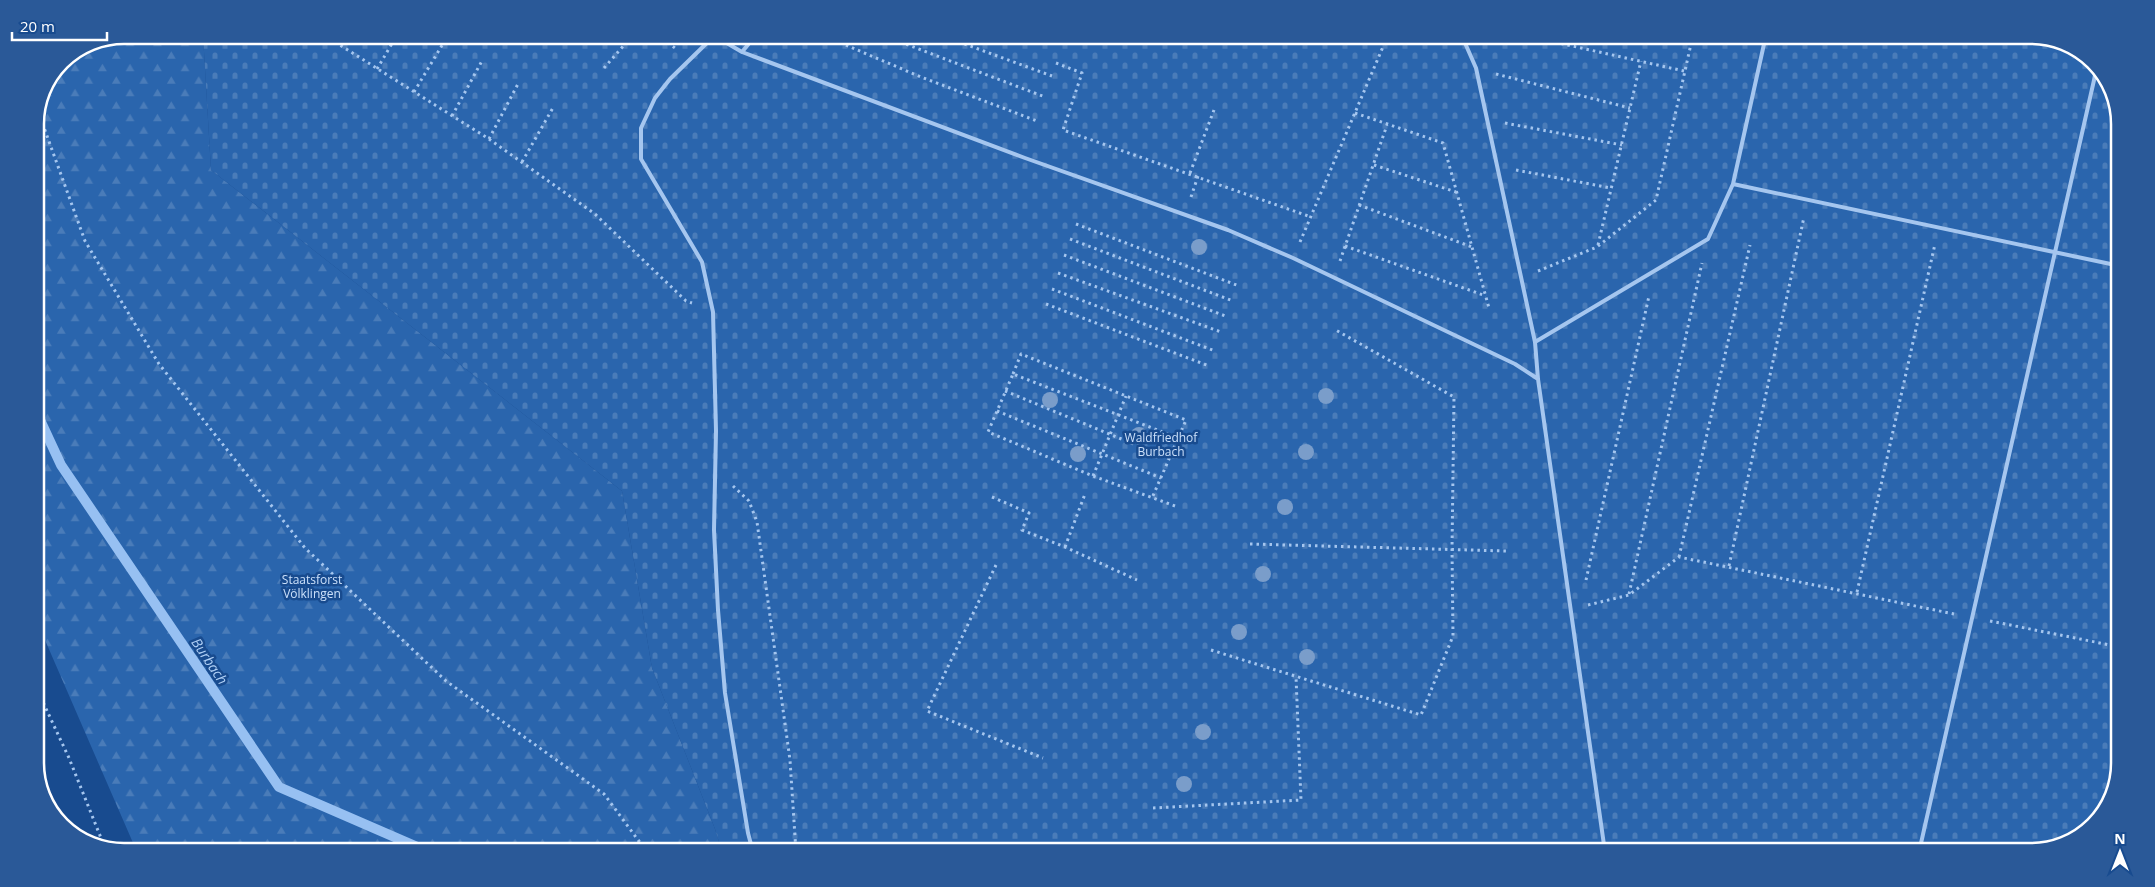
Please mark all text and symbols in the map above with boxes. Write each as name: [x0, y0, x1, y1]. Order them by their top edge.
scale bar: [12, 10, 108, 42]
text: 20 m: [20, 16, 55, 36]
park label: Waldfriedhof Burbach: [1125, 429, 1198, 460]
park label: Staatsforst Völklingen: [282, 571, 342, 602]
water label: Burbach: [187, 634, 233, 688]
north arrow: [2095, 827, 2145, 877]
text: N: [2114, 829, 2126, 848]

